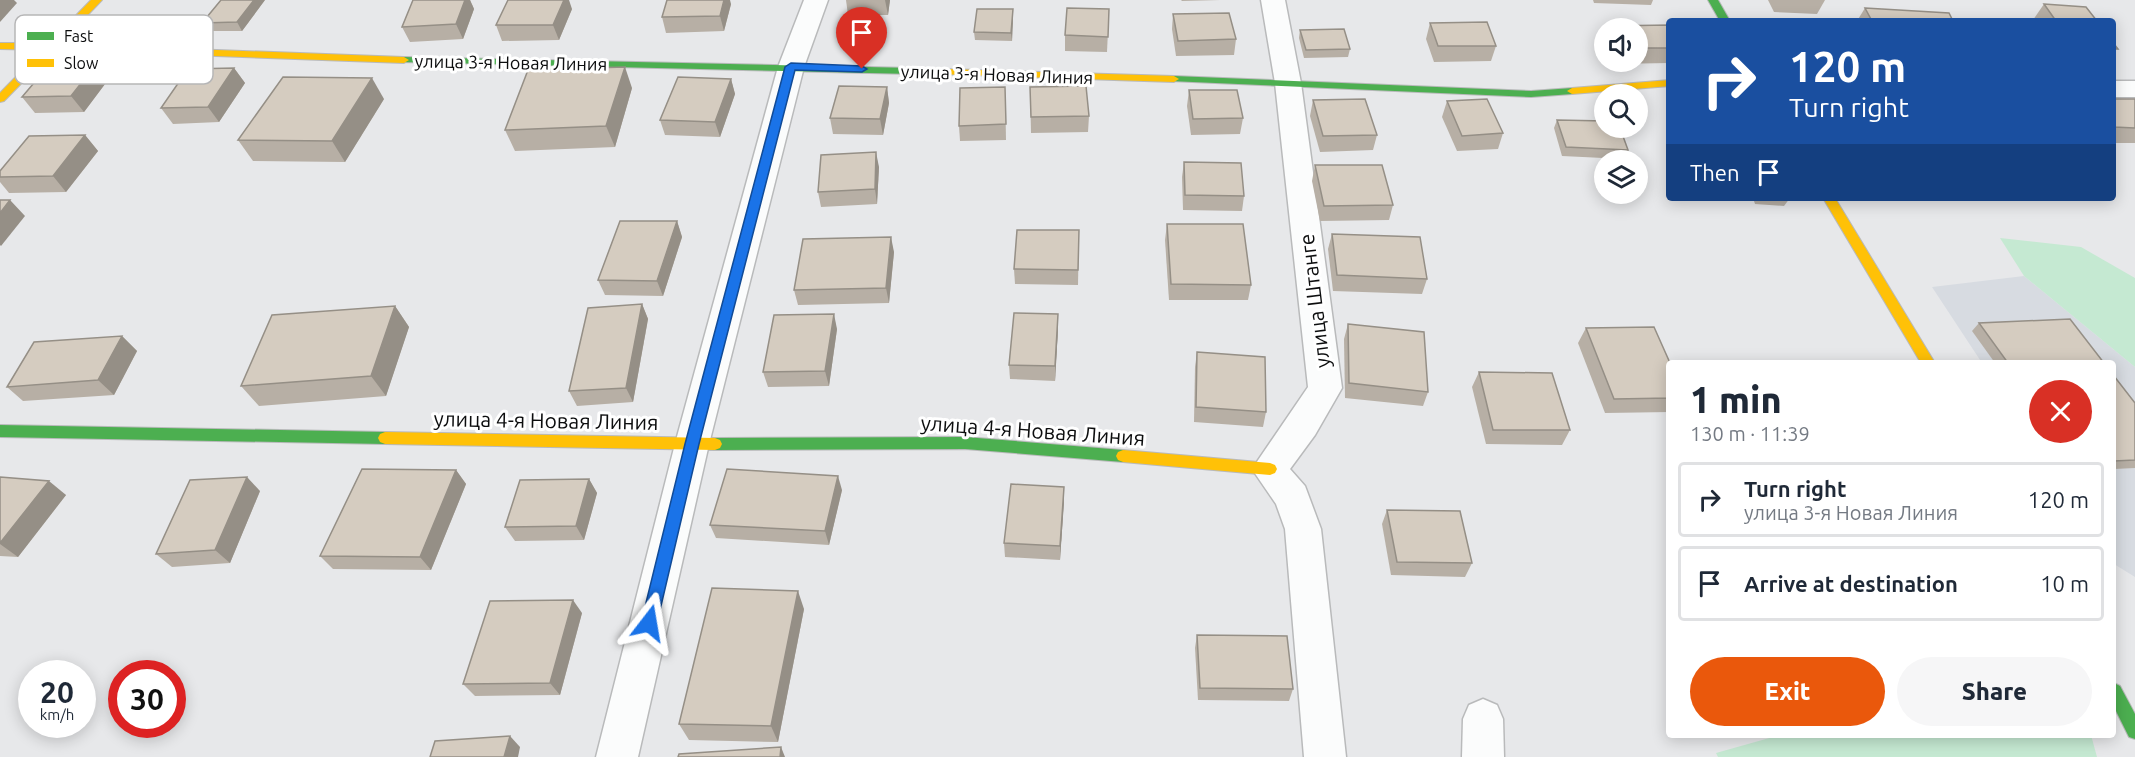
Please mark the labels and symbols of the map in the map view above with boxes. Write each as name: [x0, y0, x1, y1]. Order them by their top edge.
pin: [836, 7, 887, 69]
legend: [15, 15, 213, 84]
text: Fast: [64, 27, 94, 45]
street label: улица 3-я Новая Линия: [415, 50, 607, 74]
text: Slow: [64, 54, 99, 72]
street label: улица 3-я Новая Линия: [900, 61, 1094, 87]
street label: улица Штанге: [1294, 232, 1334, 370]
street label: улица 4-я Новая Линия: [433, 406, 659, 434]
street label: улица 4-я Новая Линия: [920, 410, 1146, 450]
position arrow: [617, 591, 681, 655]
speed limit sign: 30: [108, 660, 186, 738]

